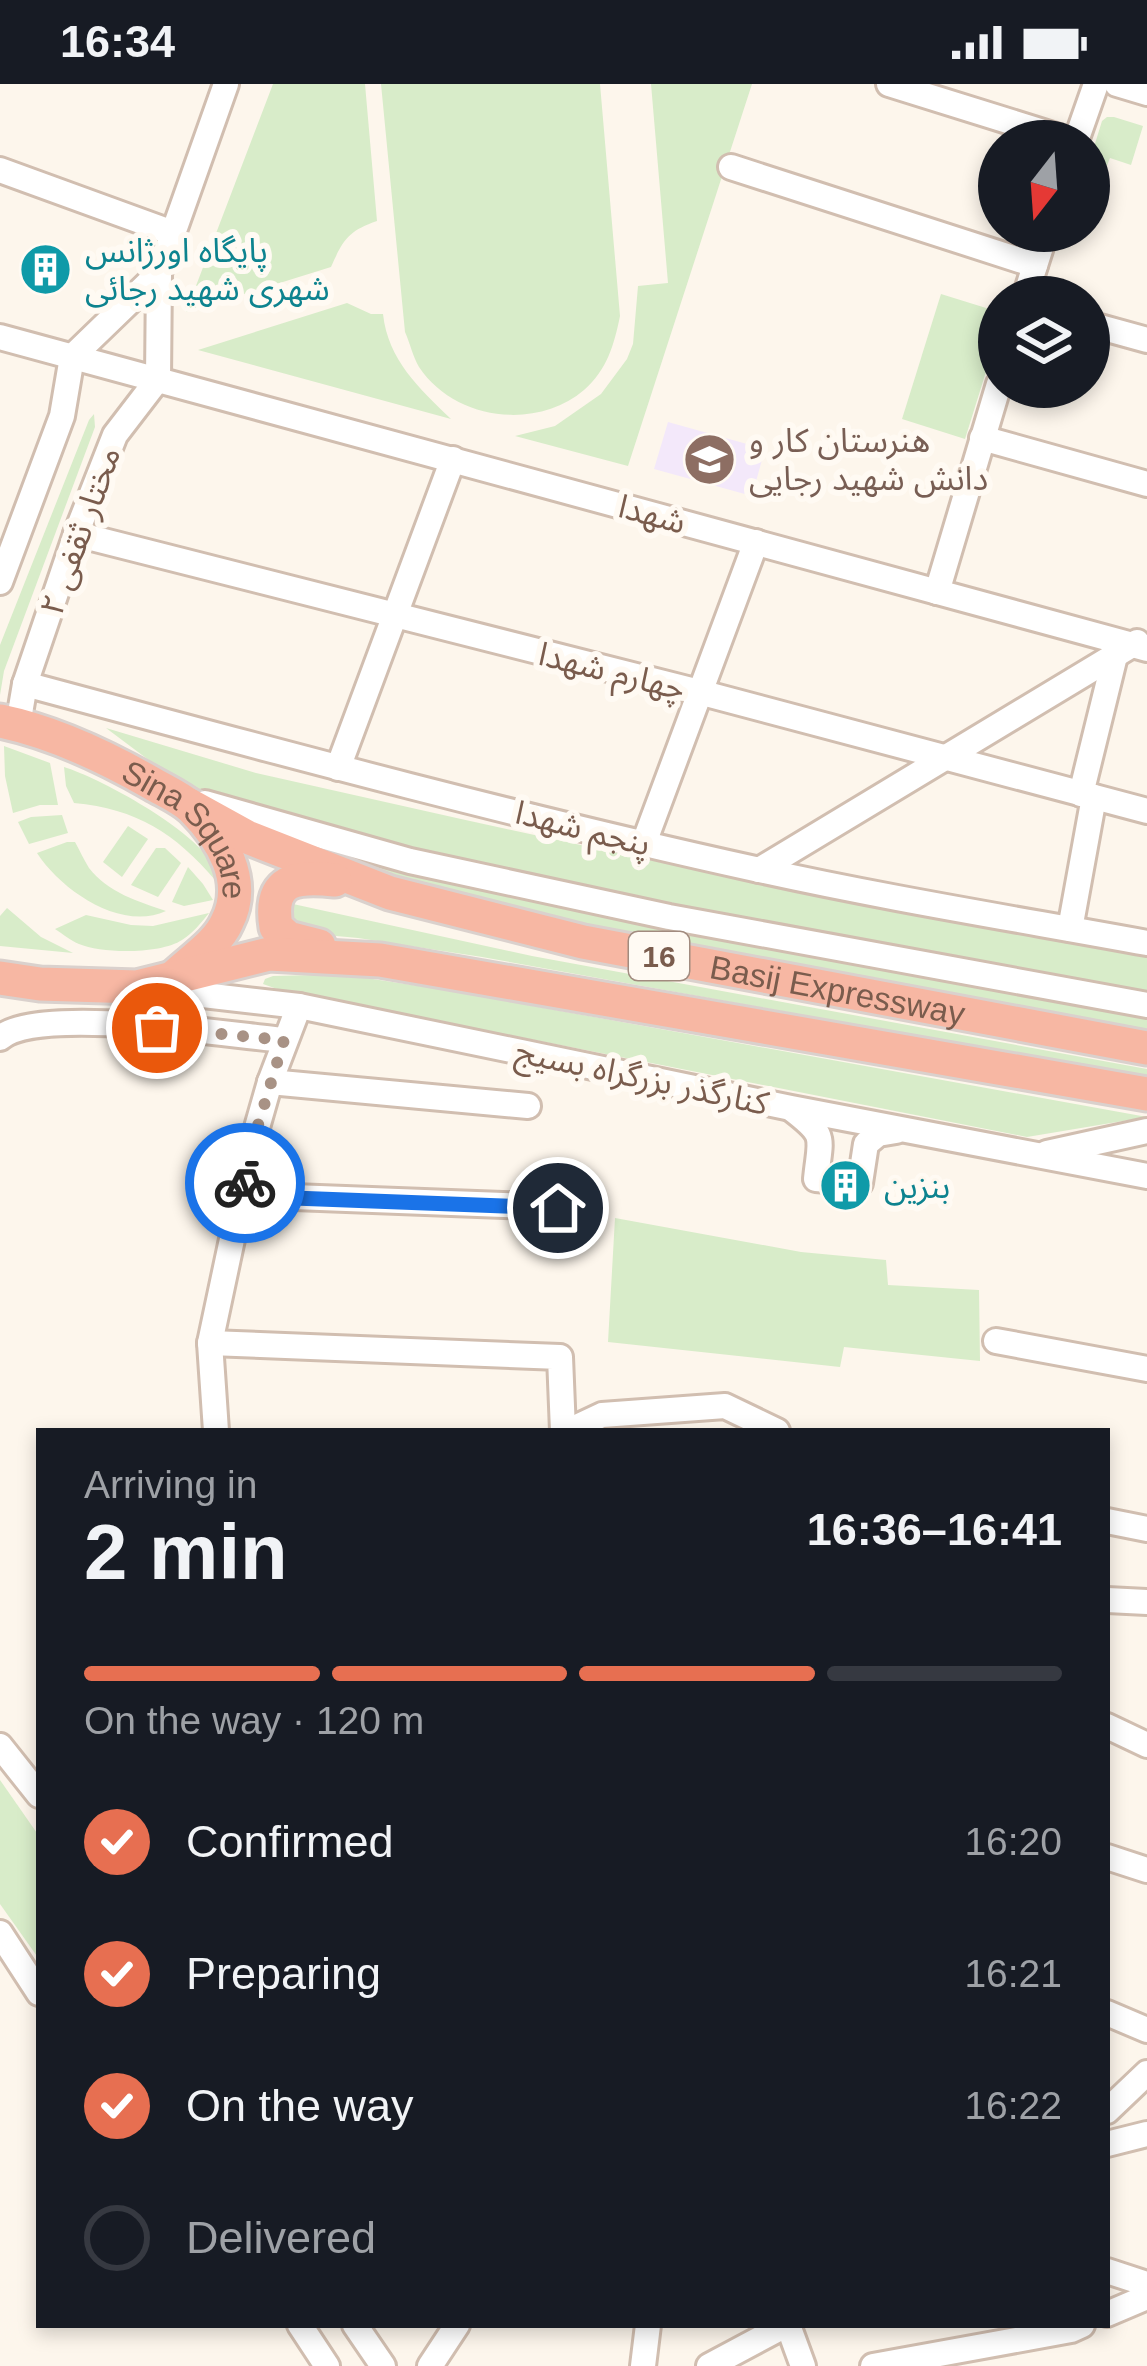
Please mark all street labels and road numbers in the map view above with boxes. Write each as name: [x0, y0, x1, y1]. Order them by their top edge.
street label: مختار ثقفی ۲: [32, 442, 128, 621]
street label: شهدا: [614, 487, 690, 541]
street label: چهارم شهدا: [533, 635, 689, 713]
street label: Sina Square: [116, 752, 253, 899]
street label: پنجم شهدا: [510, 793, 654, 869]
road number: 16: [629, 932, 689, 980]
street label: Basij Expressway: [707, 948, 969, 1032]
street label: کنارگذر بزرگراه بسیج: [511, 1032, 772, 1128]

